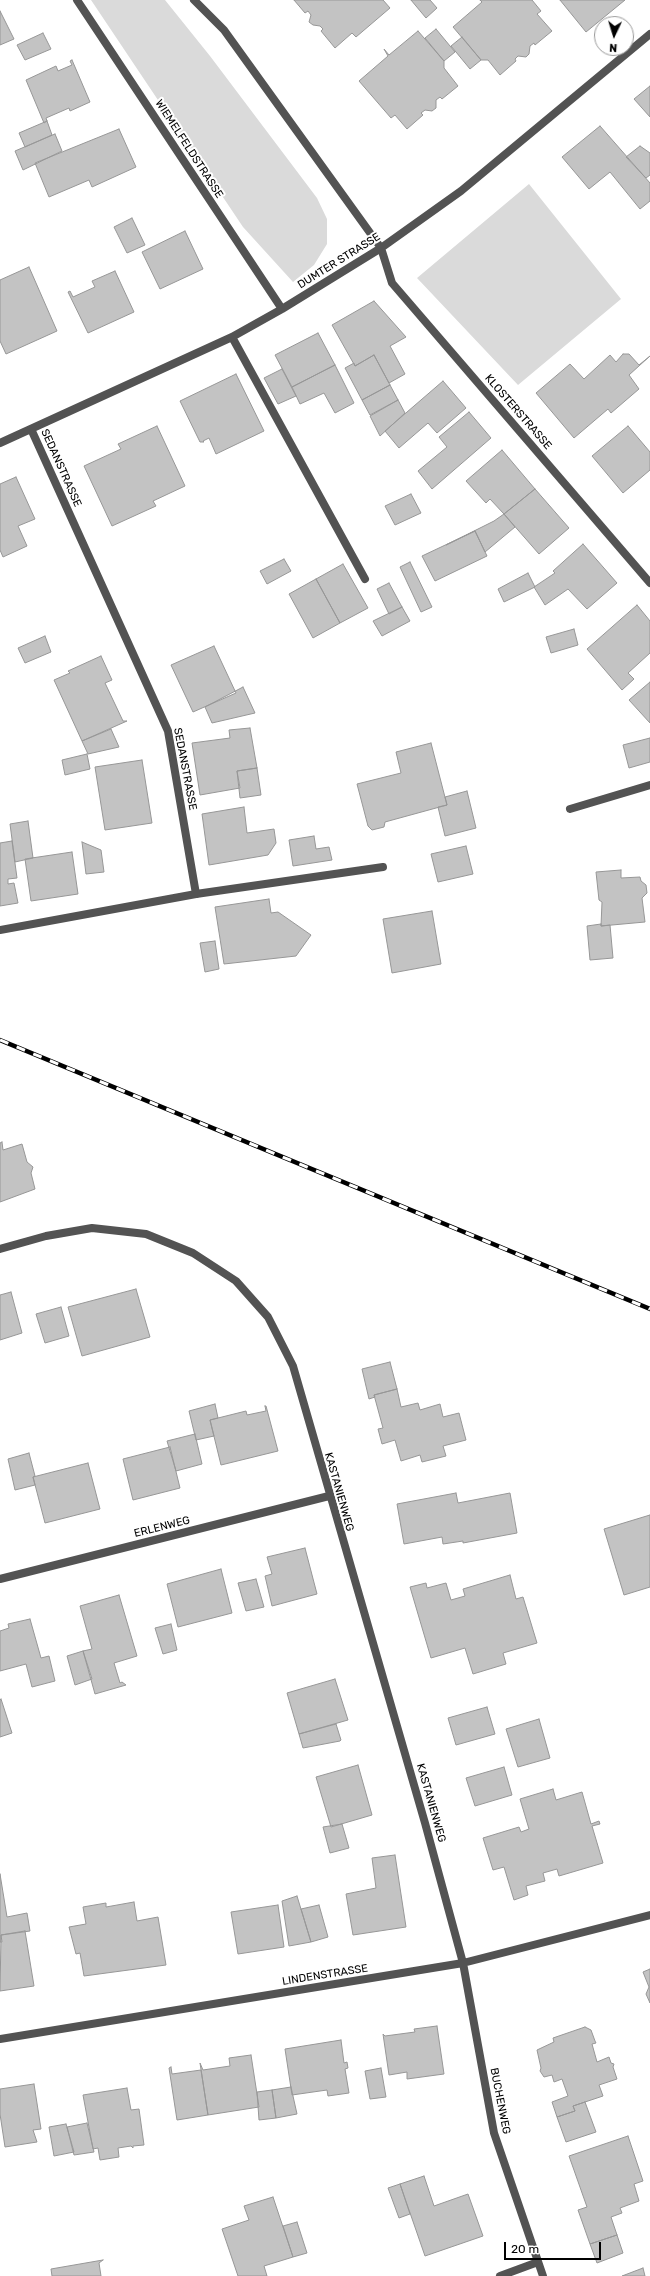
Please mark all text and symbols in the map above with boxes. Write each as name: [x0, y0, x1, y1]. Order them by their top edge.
north arrow: [594, 16, 634, 56]
text: N: [609, 41, 618, 54]
street label: WIEMELFELDSTRASSE: [152, 97, 226, 201]
street label: DUMTER STRASSE: [295, 230, 383, 292]
street label: KLOSTERSTRASSE: [482, 372, 554, 452]
street label: SEDANSTRASSE: [38, 427, 84, 509]
street label: SEDANSTRASSE: [171, 727, 199, 811]
street label: KASTANIENWEG: [321, 1451, 357, 1533]
street label: ERLENWEG: [133, 1514, 191, 1540]
street label: KASTANIENWEG: [413, 1762, 449, 1844]
street label: LINDENSTRASSE: [281, 1962, 369, 1988]
street label: BUCHENWEG: [487, 2067, 513, 2135]
scale bar: [506, 2234, 603, 2260]
text: 20 m: [511, 2242, 539, 2256]

